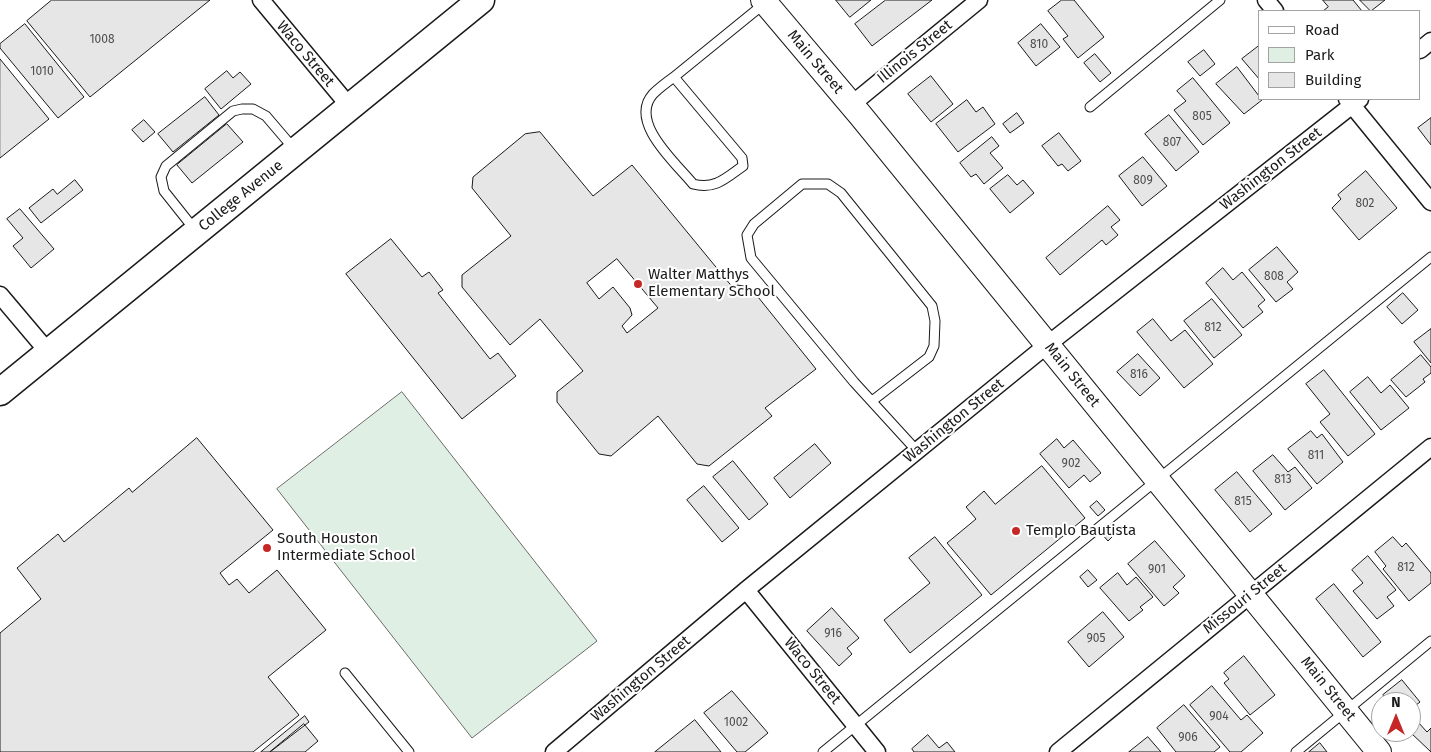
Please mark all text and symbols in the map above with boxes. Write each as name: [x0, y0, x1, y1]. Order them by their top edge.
legend: [1258, 10, 1421, 100]
street label: Illinois Street: [874, 16, 956, 88]
street label: Waco Street: [272, 17, 338, 91]
text: Road: [1305, 21, 1340, 39]
street label: Main Street: [783, 27, 847, 97]
house number: 1008: [89, 33, 115, 47]
house number: 810: [1030, 38, 1048, 52]
text: Park: [1305, 46, 1335, 64]
house number: 1010: [30, 65, 54, 79]
text: Building: [1305, 71, 1361, 89]
house number: 805: [1192, 110, 1212, 124]
street label: Washington Street: [1217, 124, 1325, 214]
house number: 807: [1163, 136, 1181, 150]
street label: College Avenue: [195, 157, 287, 235]
house number: 809: [1133, 174, 1153, 188]
house number: 802: [1355, 197, 1375, 211]
place label: Walter Matthys Elementary School: [648, 266, 775, 301]
house number: 808: [1264, 270, 1284, 284]
marker: Walter Matthys Elementary School: [632, 278, 644, 290]
house number: 812: [1204, 321, 1222, 335]
street label: Main Street: [1041, 339, 1103, 411]
house number: 816: [1130, 368, 1148, 382]
street label: Washington Street: [900, 375, 1008, 467]
house number: 811: [1308, 449, 1324, 463]
house number: 902: [1062, 457, 1080, 471]
house number: 813: [1274, 473, 1292, 487]
house number: 815: [1234, 495, 1252, 509]
place label: Templo Bautista: [1026, 522, 1136, 540]
marker: Templo Bautista: [1010, 525, 1022, 537]
place label: South Houston Intermediate School: [277, 530, 415, 565]
marker: South Houston Intermediate School: [261, 542, 273, 554]
street label: Missouri Street: [1200, 560, 1290, 638]
house number: 812: [1397, 561, 1415, 575]
house number: 901: [1148, 563, 1166, 577]
house number: 916: [824, 627, 842, 641]
street label: Washington Street: [588, 632, 694, 726]
house number: 905: [1086, 632, 1106, 646]
street label: Waco Street: [780, 634, 844, 708]
street label: Main Street: [1297, 653, 1359, 725]
north arrow: [1371, 692, 1421, 742]
text: N: [1391, 694, 1401, 711]
house number: 904: [1209, 710, 1229, 724]
house number: 1002: [724, 716, 748, 730]
house number: 906: [1178, 731, 1198, 745]

